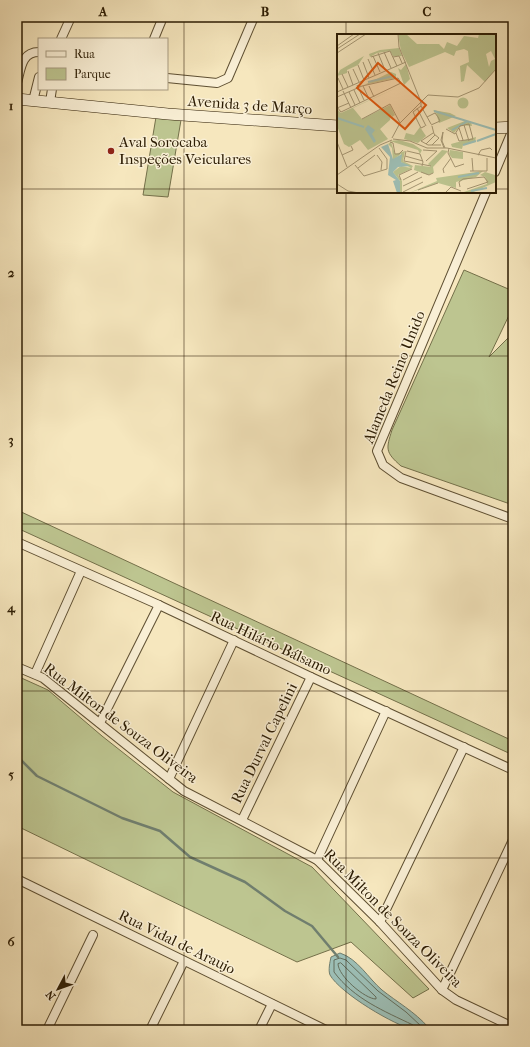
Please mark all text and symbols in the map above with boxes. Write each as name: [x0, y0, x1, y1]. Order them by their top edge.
text: A: [98, 4, 108, 19]
text: B: [261, 4, 270, 19]
text: C: [423, 4, 432, 19]
inset map: [337, 34, 496, 193]
legend: [38, 38, 168, 90]
text: Rua: [74, 47, 95, 61]
text: Parque: [74, 67, 111, 81]
street label: Avenida 3 de Março: [186, 92, 313, 118]
text: 1: [9, 98, 14, 113]
place label: Aval Sorocaba Inspeções Veiculares: [118, 133, 252, 168]
marker: Aval Sorocaba Inspeções Veiculares: [106, 146, 116, 156]
text: 2: [8, 265, 15, 280]
street label: Alameda Reino Unido: [359, 308, 429, 447]
text: 3: [8, 432, 14, 448]
text: 4: [6, 600, 16, 616]
street label: Rua Hilário Bálsamo: [208, 607, 335, 679]
street label: Rua Milton de Souza Oliveira: [40, 659, 202, 787]
street label: Rua Durval Capelini: [227, 679, 301, 806]
text: 5: [8, 767, 14, 782]
street label: Rua Milton de Souza Oliveira: [320, 845, 467, 992]
street label: Rua Vidal de Araujo: [116, 906, 239, 978]
text: 6: [7, 934, 15, 949]
north arrow: [38, 969, 78, 1009]
text: N: [43, 987, 58, 1003]

